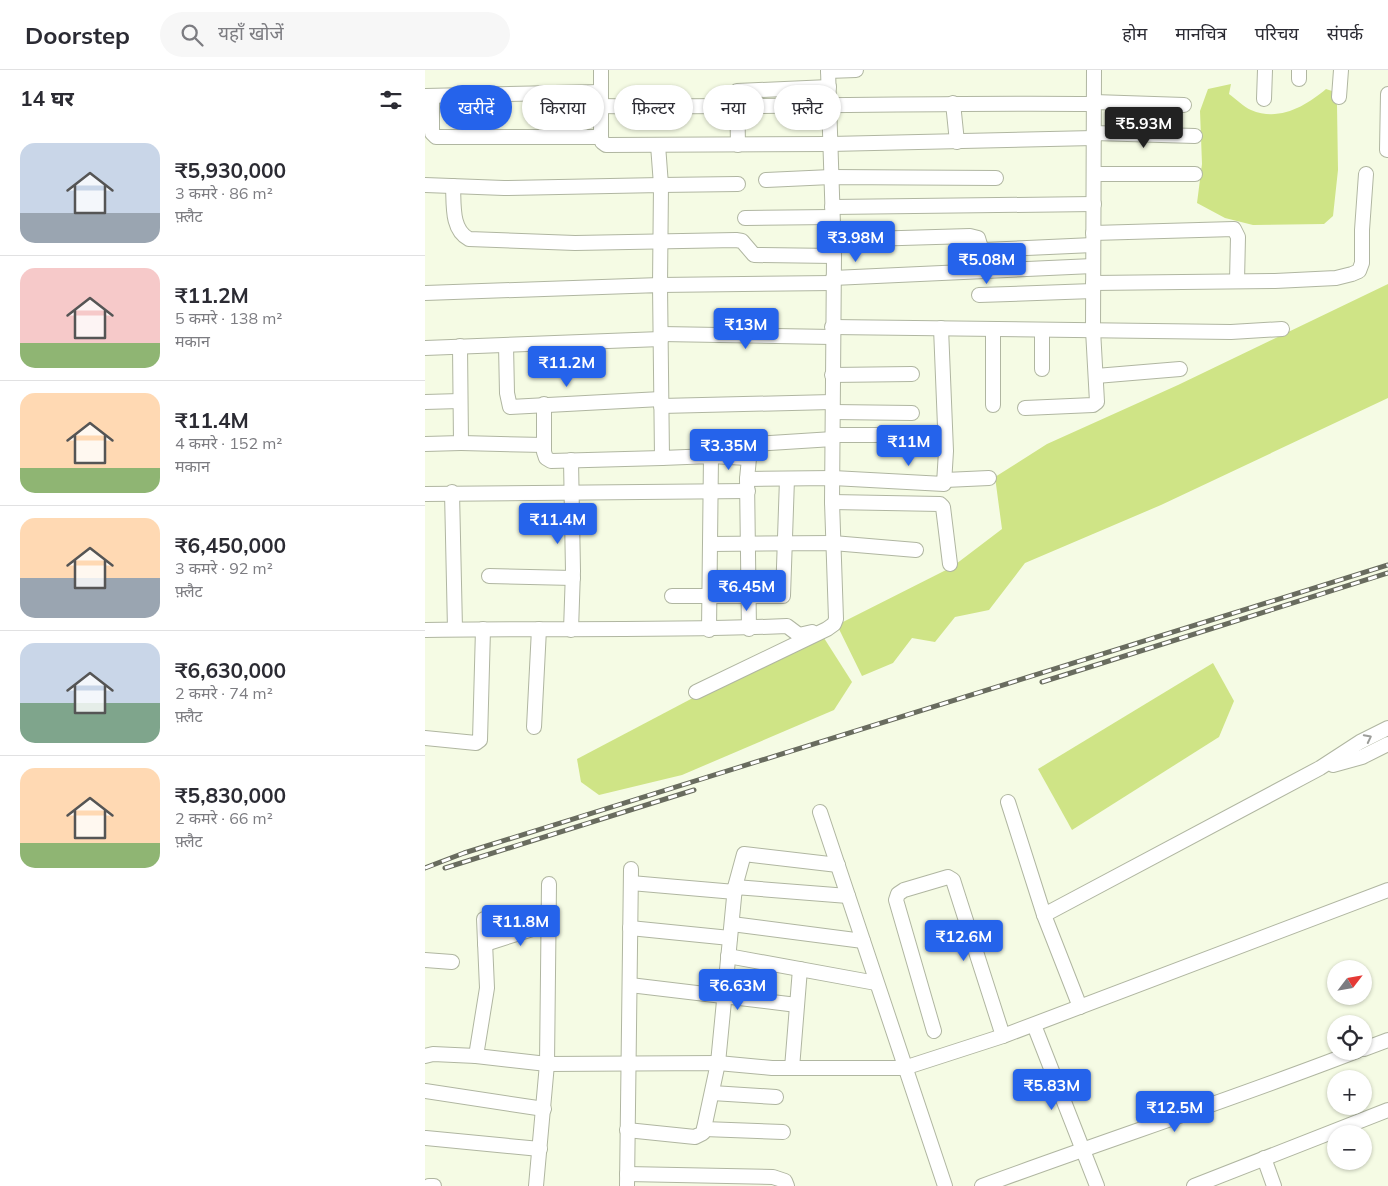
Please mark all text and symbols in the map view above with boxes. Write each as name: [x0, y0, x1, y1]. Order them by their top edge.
search box: [160, 12, 510, 57]
text: Doorstep: [25, 20, 130, 50]
icon: search: [178, 21, 206, 49]
text: यहाँ खोजें: [218, 21, 284, 45]
text: होम: [1122, 22, 1147, 45]
text: मानचित्र: [1175, 22, 1227, 45]
text: परिचय: [1255, 22, 1299, 45]
text: संपर्क: [1327, 22, 1363, 45]
text: 14 घर: [20, 85, 74, 111]
chip: खरीदें: [440, 85, 512, 130]
chip: किराया: [522, 85, 604, 130]
chip: फ़िल्टर: [614, 85, 693, 130]
chip: नया: [703, 85, 764, 130]
chip: फ़्लैट: [774, 85, 841, 130]
icon: filters: [377, 86, 405, 114]
pin: ₹5.93M: [1103, 106, 1185, 149]
text: ₹5.93M: [1116, 113, 1172, 133]
text: ₹5,930,000: [175, 157, 286, 183]
icon: home: [60, 163, 120, 223]
text: 3 कमरे · 86 m²: [175, 183, 273, 203]
text: फ़्लैट: [175, 206, 203, 226]
pin: ₹3.98M: [815, 220, 897, 263]
text: ₹3.98M: [828, 227, 884, 247]
pin: ₹5.08M: [946, 242, 1028, 285]
text: ₹5.08M: [959, 249, 1015, 269]
text: ₹11.2M: [175, 282, 249, 308]
icon: home: [60, 288, 120, 348]
text: 5 कमरे · 138 m²: [175, 308, 282, 328]
pin: ₹13M: [716, 308, 776, 350]
text: ₹13M: [725, 314, 767, 334]
text: मकान: [175, 331, 210, 351]
pin: ₹11.2M: [526, 346, 608, 388]
text: ₹11.2M: [539, 352, 595, 372]
text: ₹11.4M: [175, 407, 249, 433]
icon: home: [60, 413, 120, 473]
pin: ₹11M: [879, 424, 939, 467]
pin: ₹3.35M: [688, 428, 770, 471]
text: ₹11M: [888, 431, 930, 451]
text: 4 कमरे · 152 m²: [175, 433, 282, 453]
text: ₹3.35M: [701, 435, 757, 455]
text: मकान: [175, 456, 210, 476]
pin: ₹11.4M: [517, 502, 599, 545]
text: ₹11.4M: [530, 509, 586, 529]
text: ₹6,450,000: [175, 532, 286, 558]
icon: home: [60, 538, 120, 598]
text: 3 कमरे · 92 m²: [175, 558, 273, 578]
pin: ₹6.45M: [706, 570, 788, 612]
text: ₹6.45M: [719, 576, 775, 596]
text: फ़्लैट: [175, 581, 203, 601]
text: ₹6,630,000: [175, 657, 286, 683]
icon: home: [60, 663, 120, 723]
text: 2 कमरे · 74 m²: [175, 683, 273, 703]
text: फ़्लैट: [175, 706, 203, 726]
one-way arrow: [1363, 734, 1372, 744]
text: ₹5,830,000: [175, 782, 286, 808]
icon: home: [60, 788, 120, 848]
text: 2 कमरे · 66 m²: [175, 808, 273, 828]
text: फ़्लैट: [175, 831, 203, 851]
pin: ₹11.8M: [480, 904, 562, 947]
text: ₹11.8M: [493, 911, 549, 931]
pin: ₹12.6M: [923, 920, 1005, 962]
text: ₹12.6M: [936, 926, 992, 946]
north arrow: [1327, 960, 1373, 1005]
map controls: [1327, 960, 1372, 1170]
pin: ₹6.63M: [697, 968, 779, 1011]
text: ₹6.63M: [710, 975, 766, 995]
button: locate: [1327, 1015, 1372, 1060]
pin: ₹5.83M: [1011, 1068, 1093, 1111]
button: +: [1327, 1070, 1372, 1115]
text: ₹5.83M: [1024, 1075, 1080, 1095]
pin: ₹12.5M: [1134, 1090, 1216, 1133]
text: ₹12.5M: [1147, 1097, 1203, 1117]
button: −: [1327, 1125, 1372, 1170]

